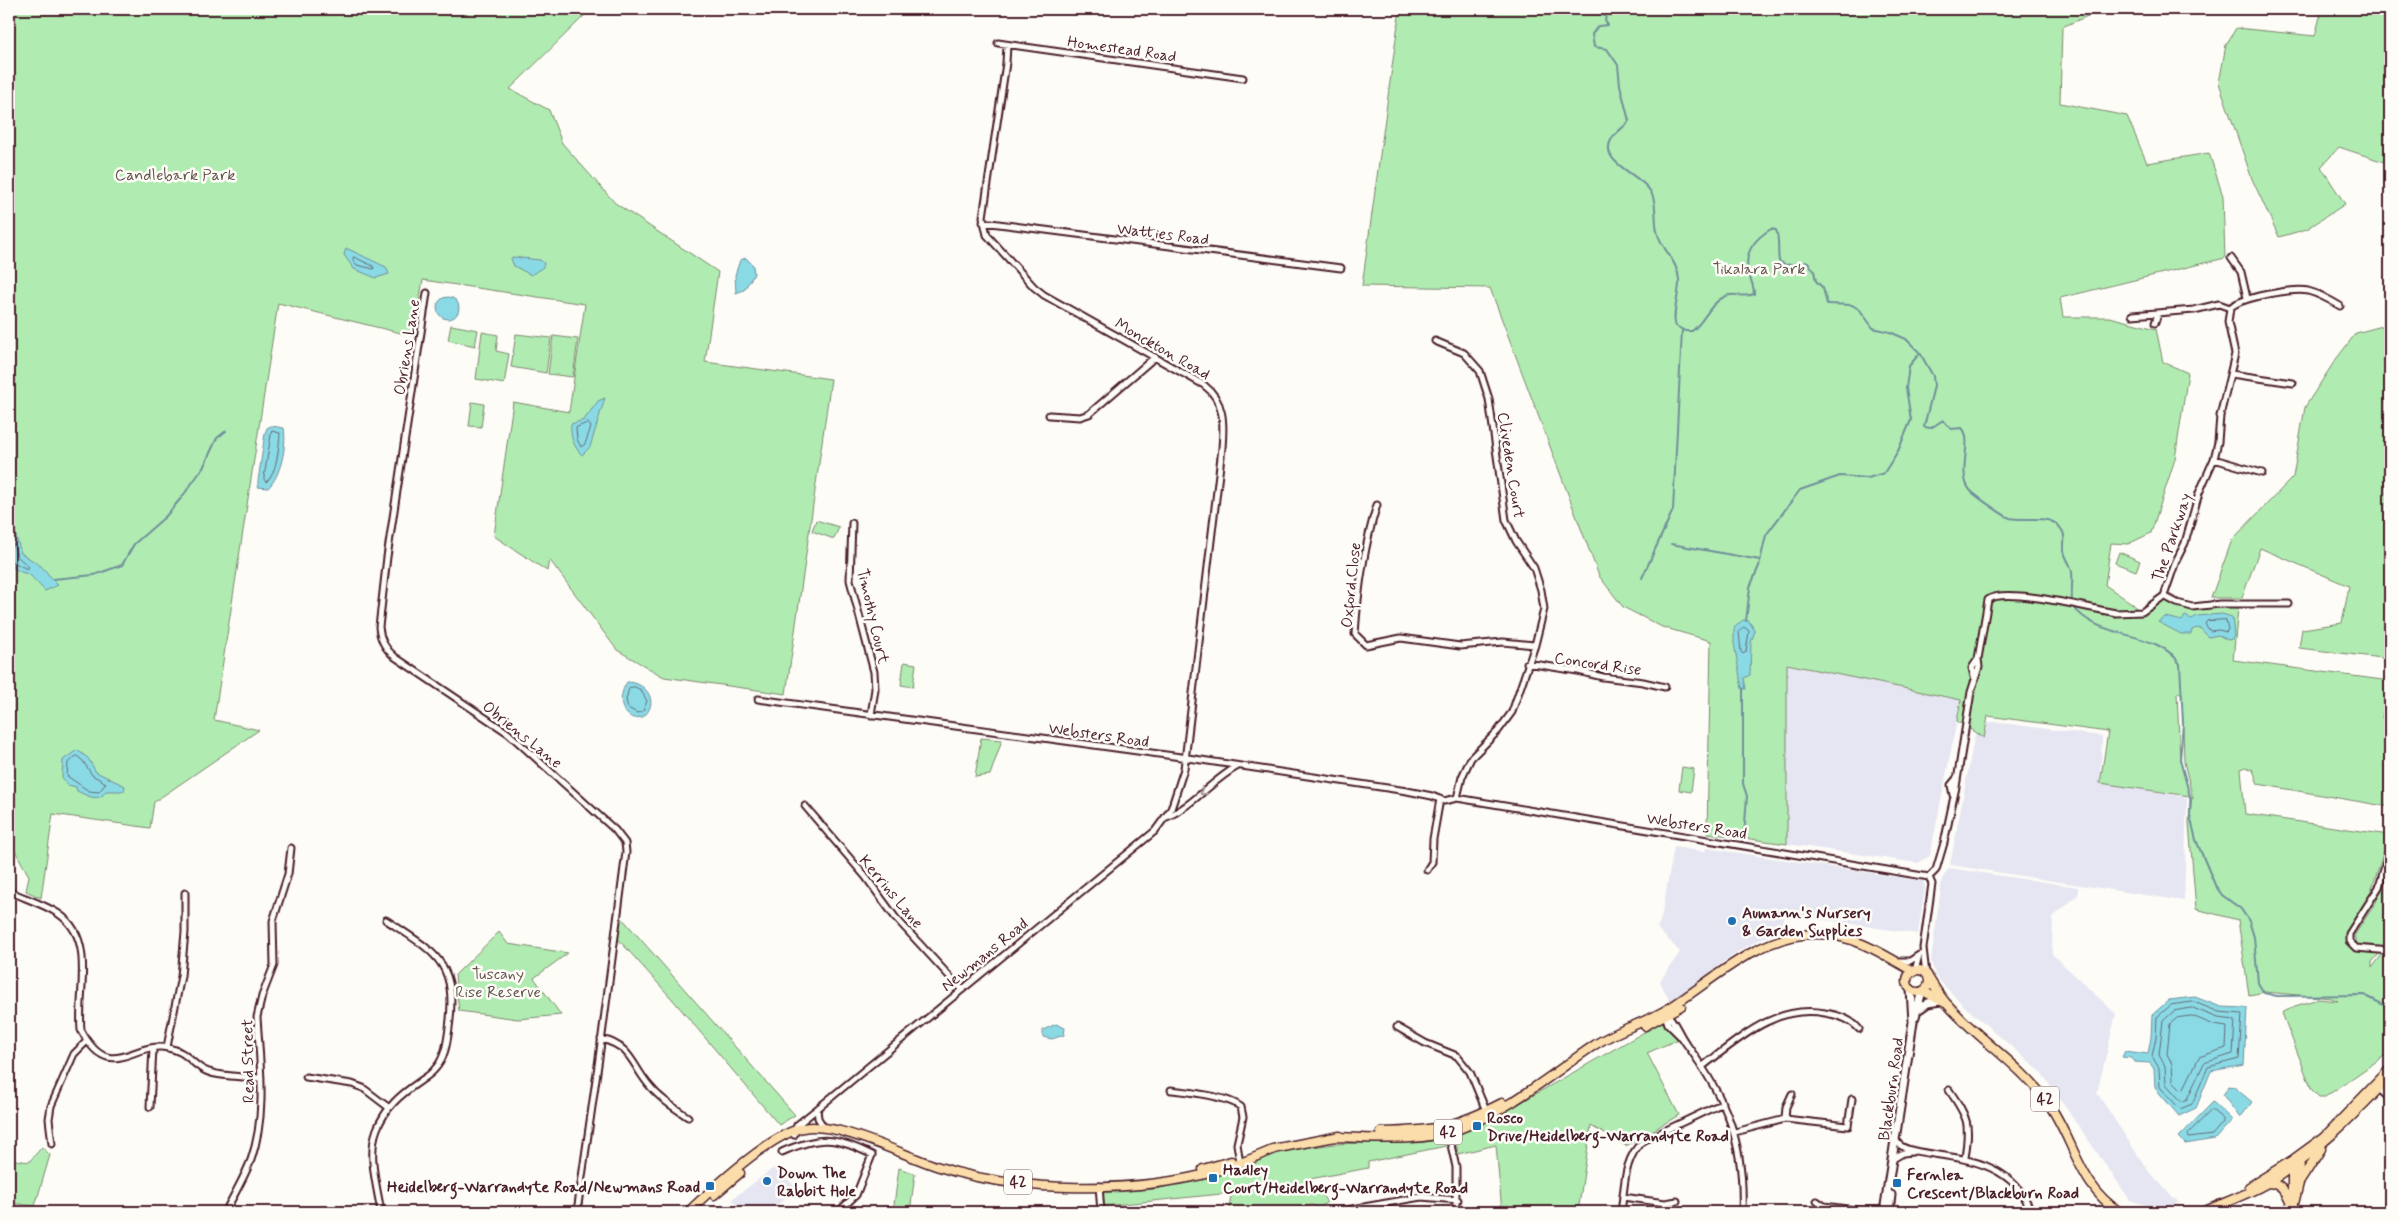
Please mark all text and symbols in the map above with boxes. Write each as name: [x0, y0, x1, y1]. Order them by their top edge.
street label: Homestead Road: [1066, 31, 1178, 68]
park label: Candlebark Park: [115, 165, 235, 186]
street label: Watties Road: [1116, 218, 1210, 251]
park label: Tikalara Park: [1713, 259, 1805, 280]
street label: Obriens Lane: [390, 298, 425, 397]
street label: Monckton Road: [1111, 313, 1214, 385]
street label: Cliveden Court: [1492, 411, 1529, 520]
street label: The Parkway: [2147, 490, 2197, 585]
street label: Oxford Close: [1337, 541, 1368, 629]
street label: Timothy Court: [851, 567, 894, 667]
street label: Concord Rise: [1553, 648, 1643, 681]
street label: Obriens Lane: [478, 697, 566, 774]
street label: Websters Road: [1047, 718, 1150, 753]
one-way arrow: [1199, 786, 1208, 795]
street label: Websters Road: [1645, 808, 1748, 845]
street label: Kerrins Lane: [854, 851, 928, 933]
place label: Aumann's Nursery & Garden Supplies: [1742, 903, 1871, 942]
street label: Newmans Road: [937, 914, 1033, 997]
marker: Aumann's Nursery & Garden Supplies: [1726, 915, 1738, 927]
park label: Tuscany Rise Reserve: [455, 964, 541, 1003]
street label: Read Street: [237, 1018, 260, 1103]
street label: Blackburn Road: [1874, 1036, 1909, 1142]
road number: 42: [2031, 1086, 2059, 1112]
place label: Rosco Drive/Heidelberg-Warrandyte Road: [1487, 1108, 1729, 1149]
road number: 42: [1434, 1120, 1462, 1144]
marker: Rosco Drive/Heidelberg-Warrandyte Road: [1471, 1120, 1483, 1132]
place label: Hadley Court/Heidelberg-Warrandyte Road: [1223, 1160, 1468, 1201]
place label: Down The Rabbit Hole: [777, 1163, 856, 1202]
place label: Fernlea Crescent/Blackburn Road: [1907, 1165, 2079, 1204]
road number: 42: [1004, 1170, 1032, 1194]
marker: Hadley Court/Heidelberg-Warrandyte Road: [1207, 1172, 1219, 1184]
marker: Down The Rabbit Hole: [761, 1175, 773, 1187]
place label: Heidelberg-Warrandyte Road/Newmans Road: [387, 1177, 700, 1200]
marker: Fernlea Crescent/Blackburn Road: [1891, 1177, 1903, 1189]
marker: Heidelberg-Warrandyte Road/Newmans Road: [704, 1180, 716, 1192]

